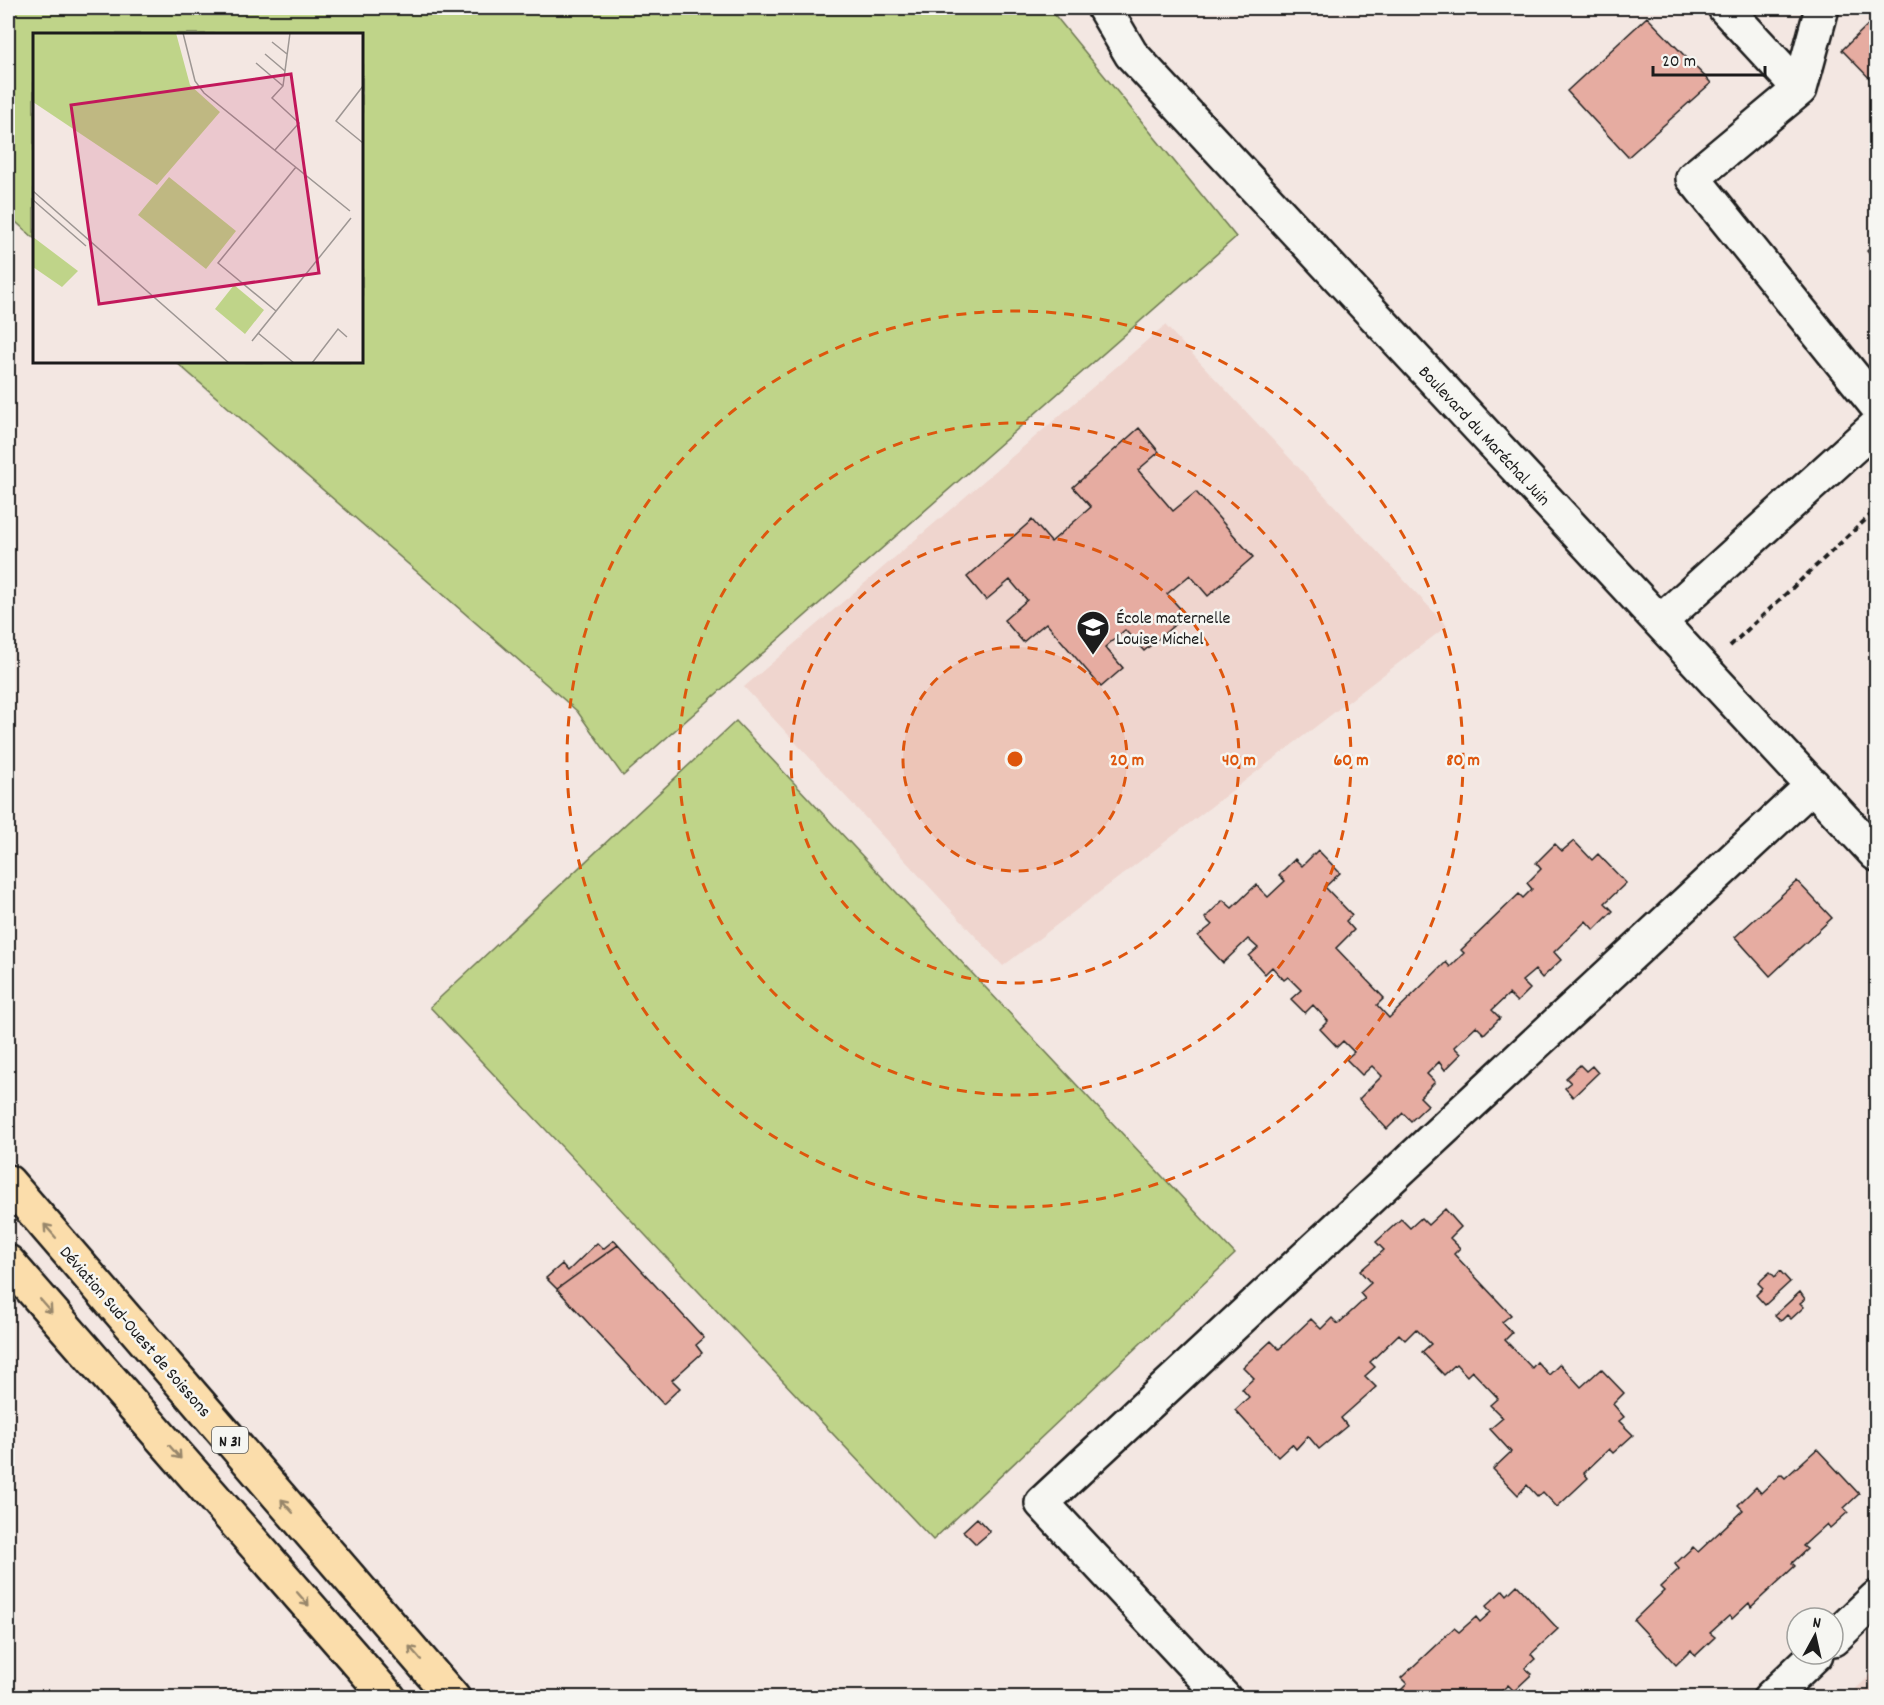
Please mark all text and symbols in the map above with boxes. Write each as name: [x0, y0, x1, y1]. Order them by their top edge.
inset map: [33, 33, 363, 363]
scale bar: [1653, 39, 1766, 77]
text: 20 m: [1662, 50, 1696, 75]
street label: Boulevard du Maréchal Juin: [1411, 361, 1555, 512]
place label: École maternelle Louise Michel: [1116, 607, 1231, 653]
school or university icon: École maternelle Louise Michel: [1075, 609, 1111, 656]
centre of rings: [1005, 749, 1025, 769]
text: 20 m: [1110, 749, 1144, 774]
text: 40 m: [1222, 749, 1256, 774]
text: 60 m: [1333, 749, 1369, 774]
text: 80 m: [1446, 749, 1480, 774]
one-way arrow: [43, 1224, 57, 1239]
street label: Déviation Sud-Ouest de Soissons: [52, 1241, 216, 1424]
one-way arrow: [39, 1298, 53, 1313]
road number: N 31: [212, 1427, 248, 1453]
one-way arrow: [167, 1444, 181, 1460]
one-way arrow: [281, 1498, 294, 1514]
one-way arrow: [296, 1591, 310, 1606]
north arrow: [1785, 1606, 1845, 1666]
text: N: [1811, 1612, 1822, 1636]
one-way arrow: [408, 1646, 422, 1661]

